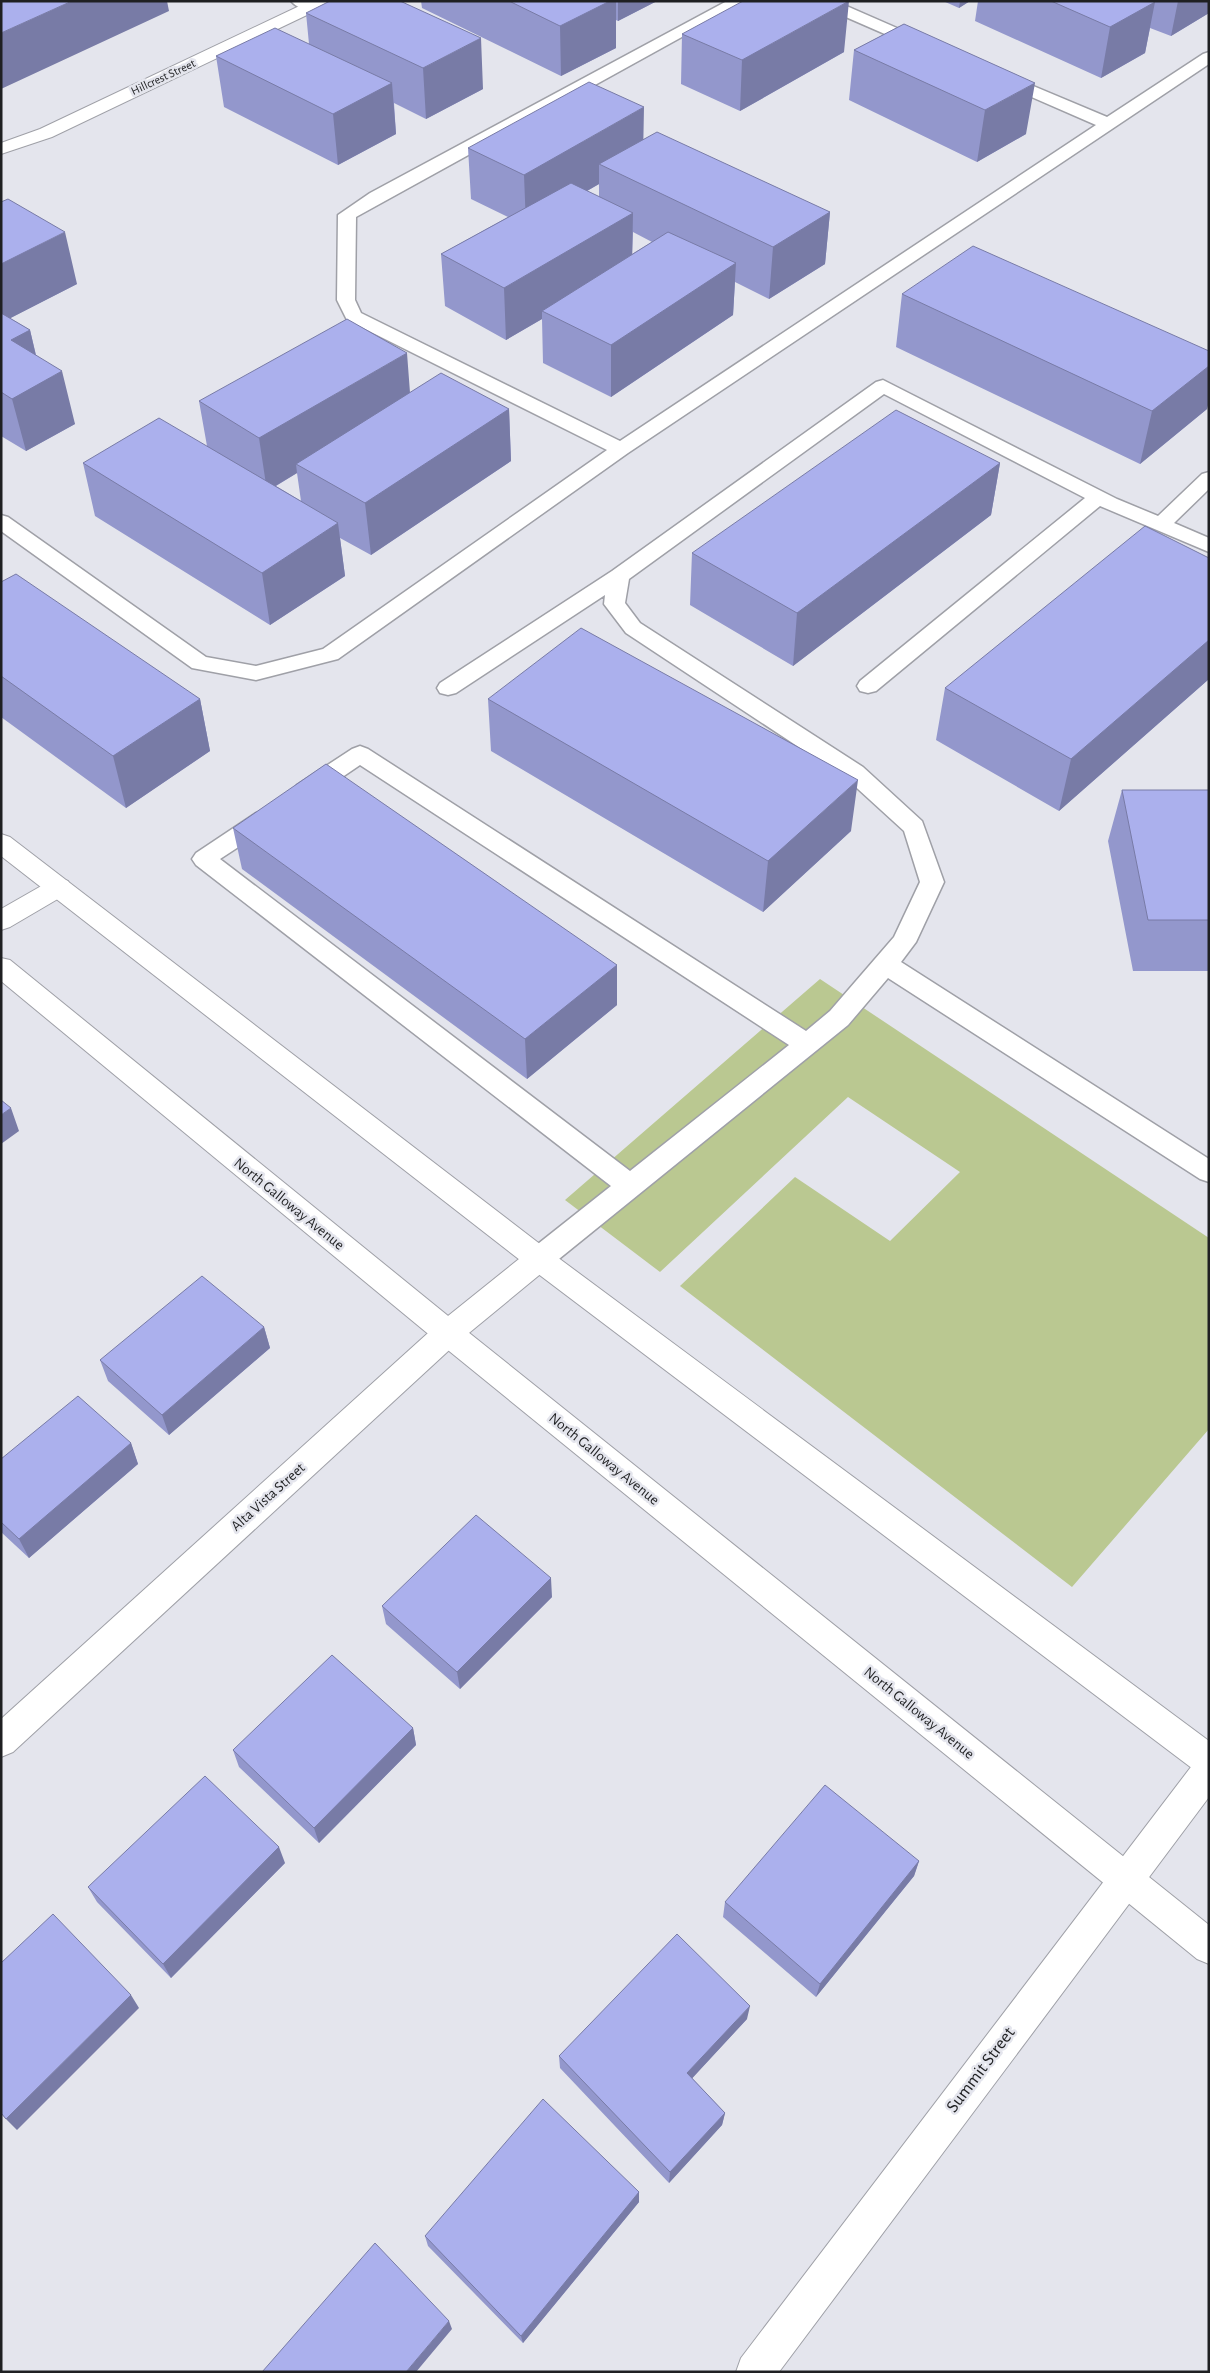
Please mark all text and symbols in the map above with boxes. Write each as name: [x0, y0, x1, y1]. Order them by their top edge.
street label: Hillcrest Street: [129, 57, 197, 97]
street label: North Galloway Avenue: [231, 1155, 347, 1253]
street label: North Galloway Avenue: [546, 1410, 662, 1508]
street label: Alta Vista Street: [228, 1460, 308, 1534]
street label: North Galloway Avenue: [861, 1664, 977, 1762]
street label: Summit Street: [943, 2024, 1019, 2116]

